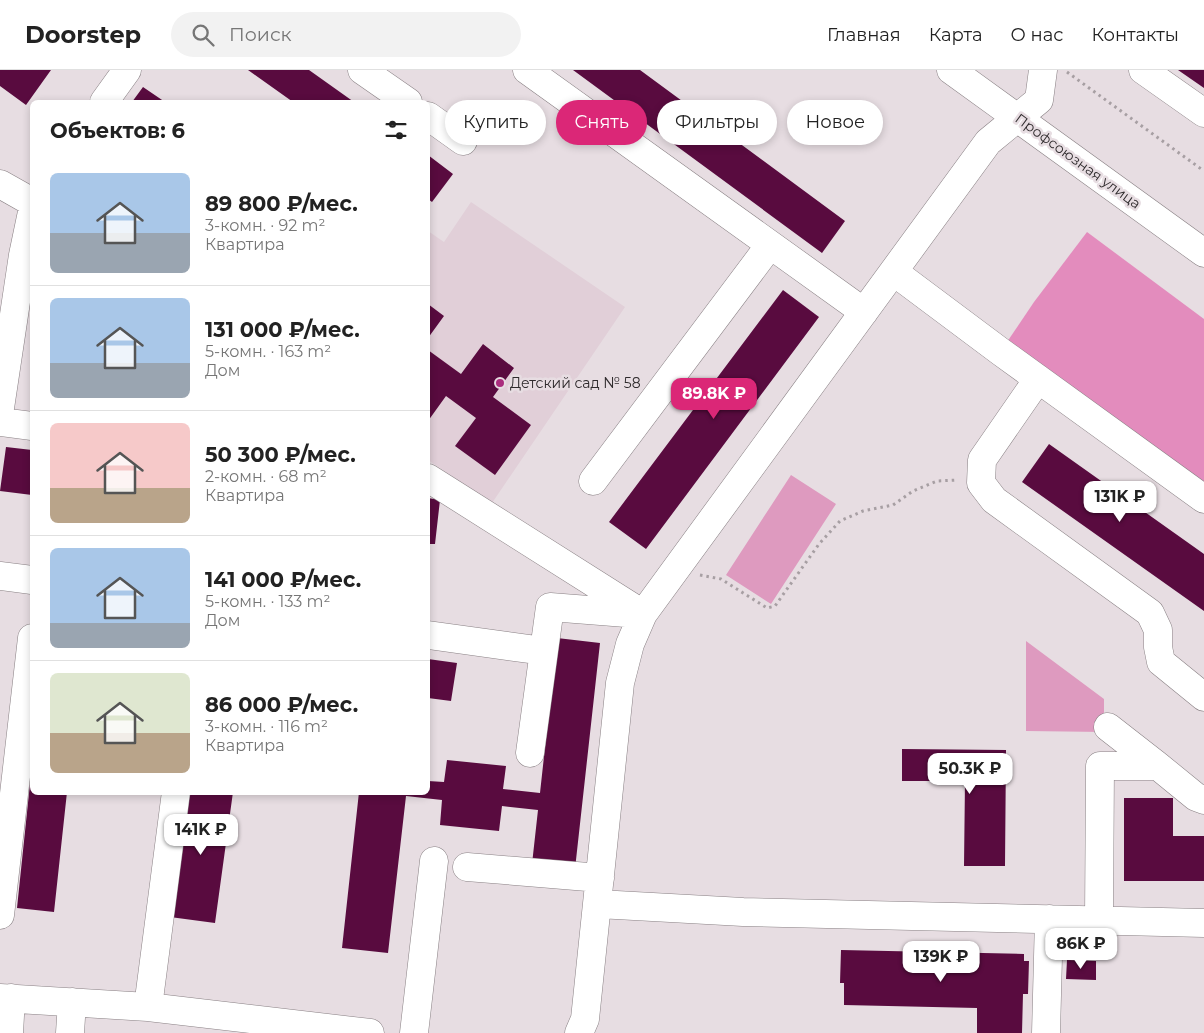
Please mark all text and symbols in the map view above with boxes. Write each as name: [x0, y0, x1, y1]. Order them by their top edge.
search box: [171, 12, 521, 57]
text: Doorstep: [25, 20, 141, 49]
icon: search: [189, 21, 217, 49]
text: Поиск: [229, 23, 292, 46]
text: Главная: [827, 24, 901, 46]
text: Карта: [929, 24, 983, 46]
text: О нас: [1011, 24, 1063, 46]
text: Контакты: [1091, 24, 1179, 46]
chip: Купить: [445, 100, 546, 145]
chip: Снять: [556, 100, 647, 145]
chip: Фильтры: [657, 100, 777, 145]
chip: Новое: [787, 100, 883, 145]
street label: Профсоюзная улица: [1012, 109, 1144, 213]
icon: filters: [382, 116, 410, 144]
text: Объектов: 6: [50, 118, 185, 143]
text: 89 800 ₽/мес.: [205, 191, 358, 216]
icon: home: [90, 193, 150, 253]
text: 3-комн. · 92 m²: [205, 216, 325, 235]
text: Квартира: [205, 235, 285, 254]
text: 131 000 ₽/мес.: [205, 317, 360, 342]
icon: home: [90, 318, 150, 378]
text: 5-комн. · 163 m²: [205, 342, 331, 361]
text: Дом: [205, 361, 240, 380]
place label: Детский сад № 58: [510, 374, 641, 392]
marker: Детский сад № 58: [494, 377, 506, 389]
pin: 89.8K ₽: [668, 378, 760, 420]
text: 89.8K ₽: [682, 384, 746, 403]
text: 50 300 ₽/мес.: [205, 442, 356, 467]
icon: home: [90, 443, 150, 503]
text: 2-комн. · 68 m²: [205, 467, 327, 486]
pin: 131K ₽: [1079, 480, 1161, 523]
text: Квартира: [205, 486, 285, 505]
text: 131K ₽: [1095, 487, 1145, 506]
text: 141 000 ₽/мес.: [205, 567, 361, 592]
icon: home: [90, 568, 150, 628]
text: 5-комн. · 133 m²: [205, 592, 330, 611]
text: Дом: [205, 611, 240, 630]
text: 86 000 ₽/мес.: [205, 692, 358, 717]
icon: home: [90, 693, 150, 753]
text: 3-комн. · 116 m²: [205, 717, 328, 736]
text: Квартира: [205, 736, 285, 755]
pin: 50.3K ₽: [924, 752, 1016, 795]
text: 50.3K ₽: [939, 759, 1001, 778]
pin: 141K ₽: [160, 814, 242, 856]
text: 141K ₽: [175, 820, 227, 839]
pin: 86K ₽: [1046, 928, 1116, 970]
text: 86K ₽: [1056, 934, 1106, 953]
pin: 139K ₽: [900, 940, 982, 983]
text: 139K ₽: [914, 947, 968, 966]

